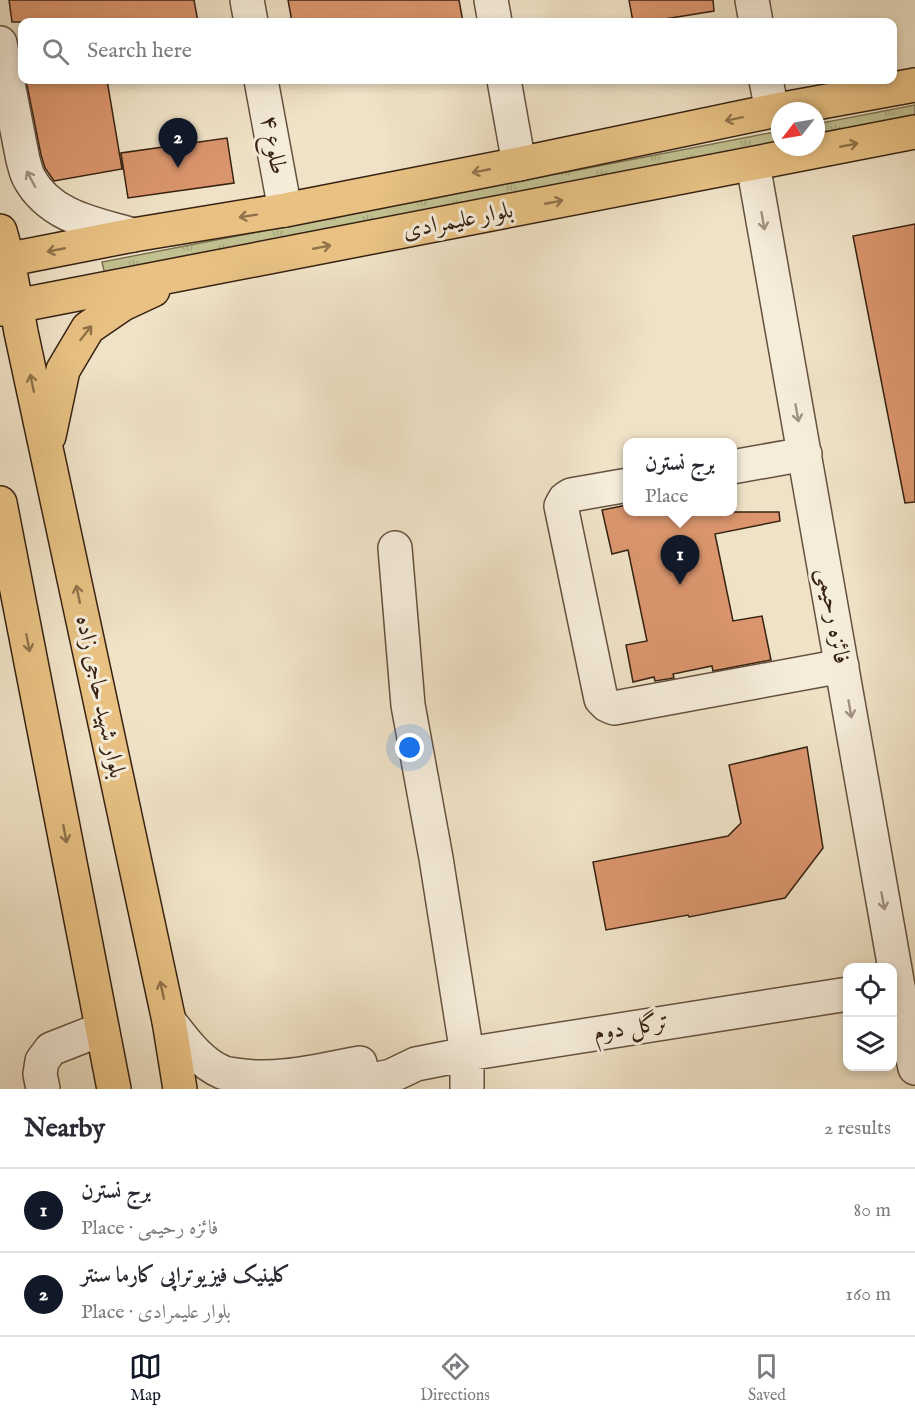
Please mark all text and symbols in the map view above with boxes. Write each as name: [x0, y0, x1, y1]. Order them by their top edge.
search box: [18, 18, 897, 84]
icon: search: [39, 35, 72, 68]
text: Search here: [87, 37, 192, 65]
north arrow: [771, 102, 825, 156]
street label: طلوع ۴: [250, 113, 293, 178]
one-way arrow: [724, 114, 744, 125]
pin: 2: [158, 118, 198, 168]
one-way arrow: [838, 139, 858, 150]
one-way arrow: [472, 166, 491, 177]
one-way arrow: [25, 171, 37, 188]
street label: بلوار علیمرادی: [400, 195, 516, 247]
one-way arrow: [544, 196, 564, 207]
one-way arrow: [239, 211, 259, 222]
one-way arrow: [758, 211, 769, 231]
one-way arrow: [311, 241, 331, 252]
one-way arrow: [47, 245, 66, 257]
one-way arrow: [80, 326, 92, 342]
one-way arrow: [26, 374, 38, 393]
one-way arrow: [792, 403, 803, 423]
popup: [623, 438, 737, 516]
text: برج نسترن: [645, 450, 715, 478]
text: Place: [645, 484, 688, 509]
pin: 1: [660, 536, 700, 585]
street label: فائزه رحیمی: [809, 565, 857, 667]
one-way arrow: [71, 585, 83, 604]
street label: بلوار شهید حاجی زاده: [68, 613, 132, 781]
one-way arrow: [23, 633, 34, 652]
one-way arrow: [844, 698, 855, 718]
your location: [395, 733, 424, 762]
one-way arrow: [60, 824, 71, 844]
one-way arrow: [878, 890, 889, 910]
map controls: [843, 963, 897, 1071]
button: locate: [843, 963, 897, 1017]
one-way arrow: [156, 981, 167, 1000]
street label: ترگل دوم: [591, 1006, 672, 1053]
button: layers: [843, 1017, 897, 1071]
text: Nearby: [24, 1112, 105, 1145]
text: 2 results: [824, 1116, 891, 1141]
text: برج نسترن: [81, 1178, 151, 1206]
text: 1: [40, 1198, 47, 1223]
text: 80 m: [854, 1198, 891, 1223]
text: Place · فائزه رحیمی: [81, 1216, 219, 1241]
text: کلینیک فیزیوتراپی کارما سنتر: [81, 1262, 290, 1290]
text: 2: [39, 1282, 48, 1307]
text: 160 m: [845, 1282, 891, 1307]
text: Place · بلوار علیمرادی: [81, 1300, 231, 1325]
tab: Map: [129, 1350, 162, 1406]
tab: Directions: [420, 1350, 490, 1406]
tab: Saved: [748, 1350, 786, 1406]

